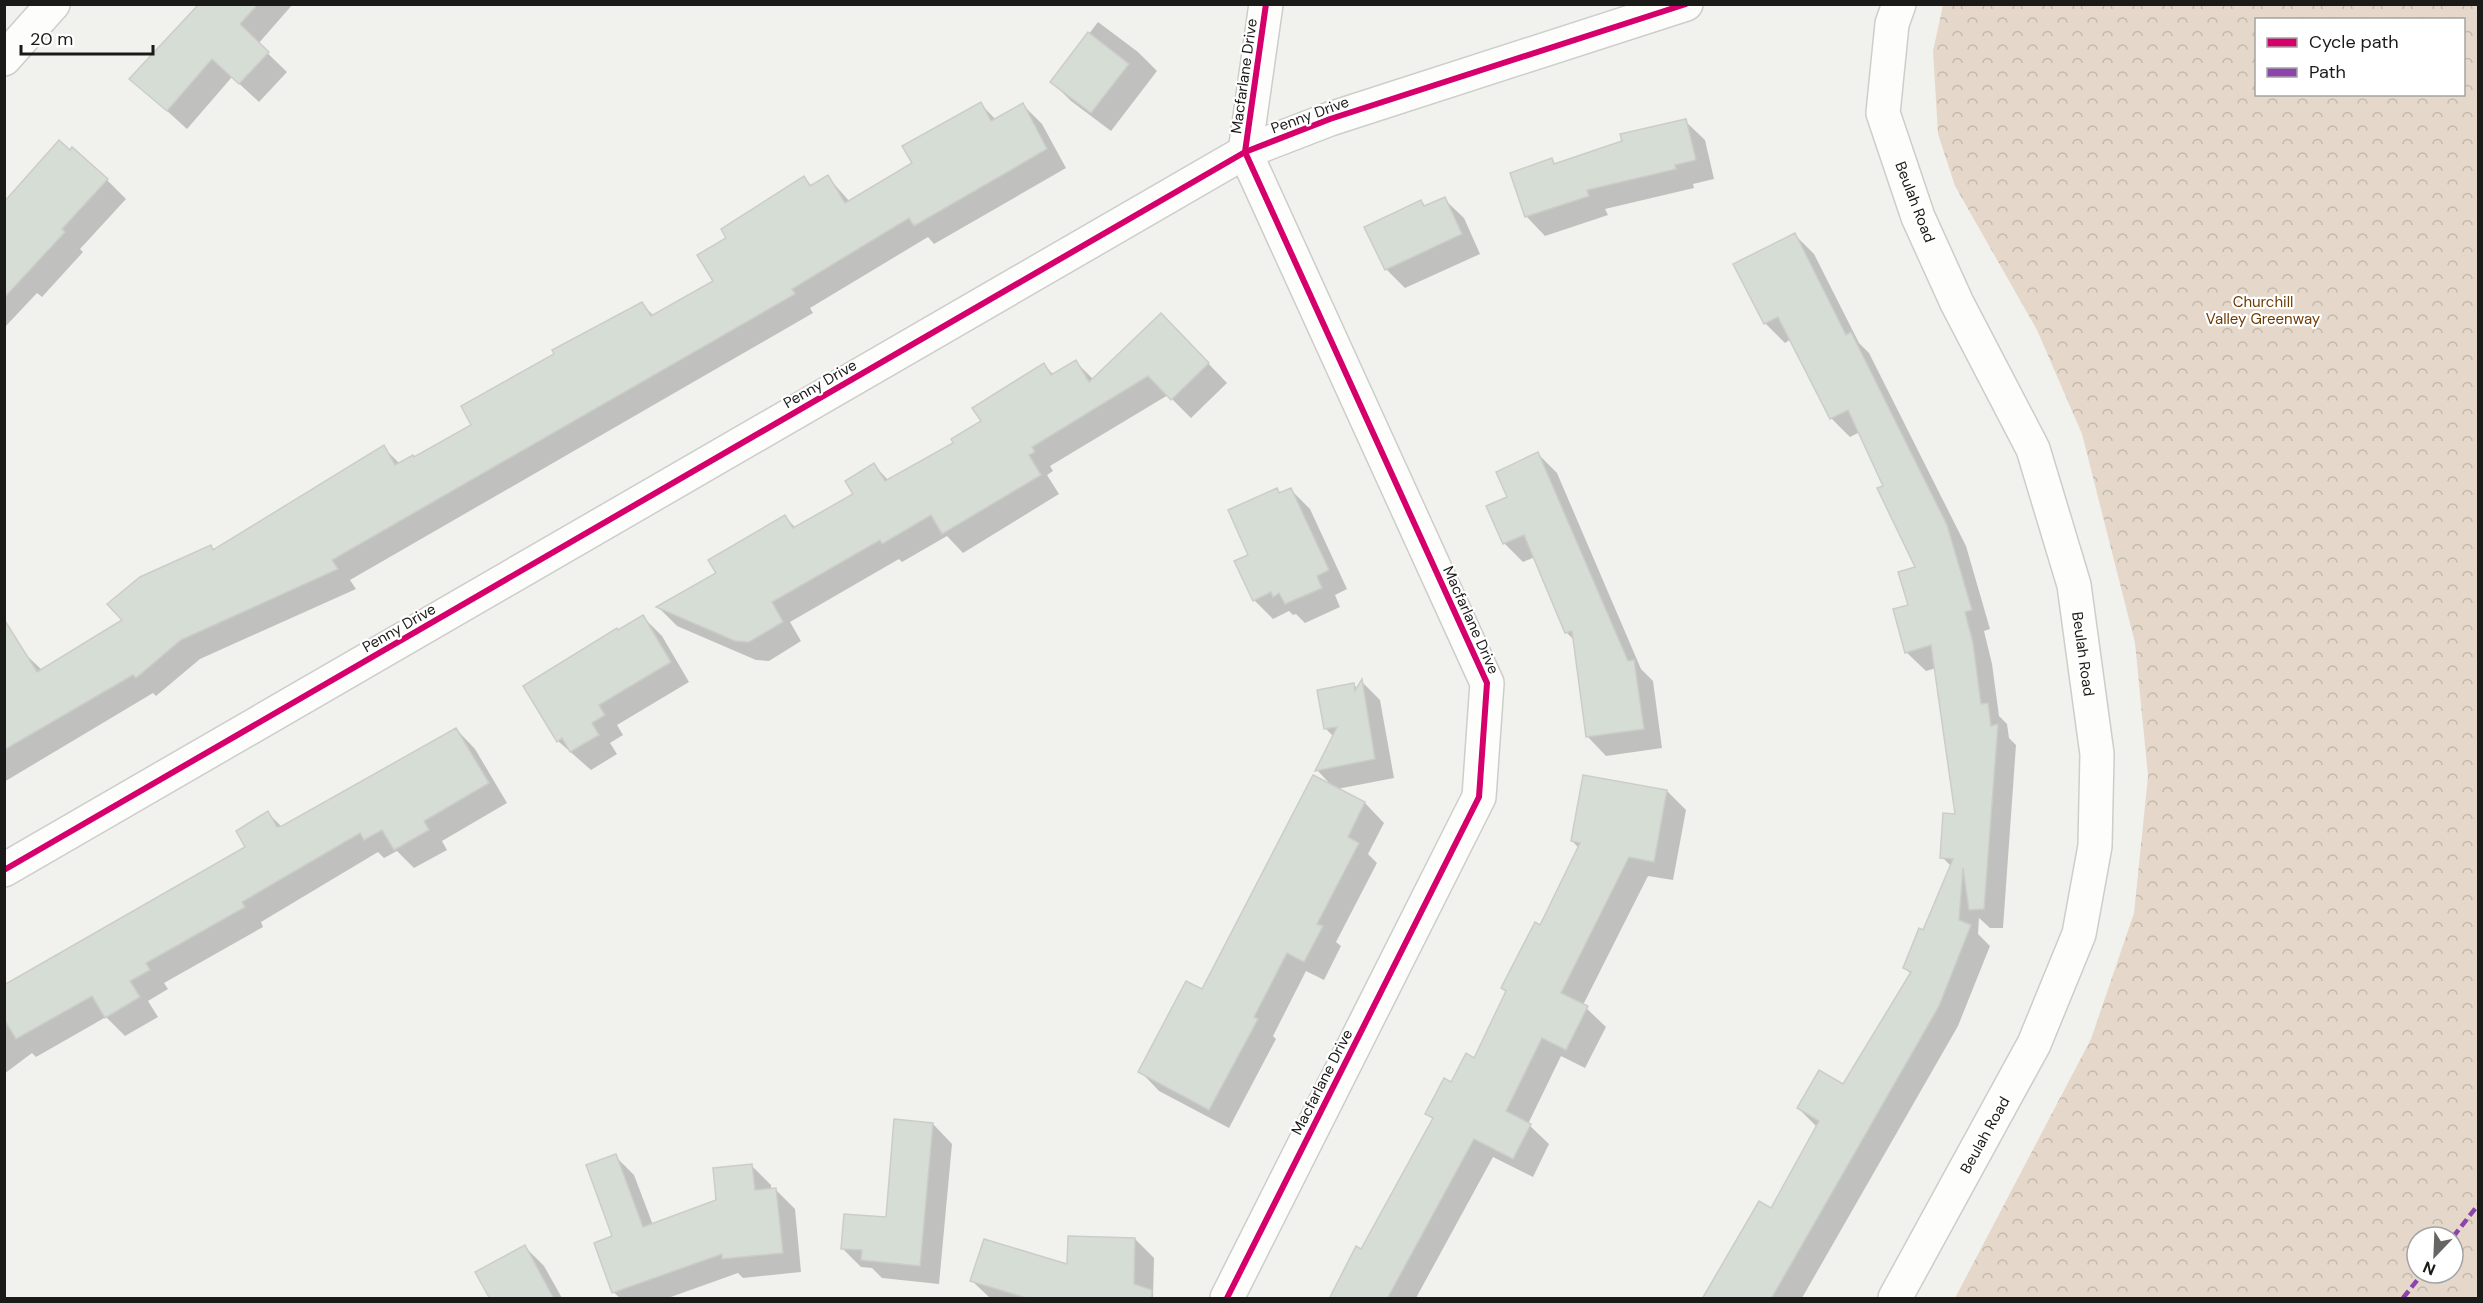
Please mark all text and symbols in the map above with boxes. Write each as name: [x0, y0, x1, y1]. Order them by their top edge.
street label: Macfarlane Drive: [1226, 17, 1262, 135]
scale bar: [21, 18, 153, 56]
legend: [2255, 18, 2465, 96]
text: 20 m: [30, 27, 73, 51]
text: Cycle path: [2309, 30, 2399, 54]
text: Path: [2309, 60, 2346, 84]
street label: Penny Drive: [1268, 92, 1352, 138]
street label: Beulah Road: [1890, 159, 1940, 245]
park label: Churchill Valley Greenway: [2206, 292, 2321, 329]
street label: Penny Drive: [780, 355, 860, 413]
street label: Macfarlane Drive: [1438, 563, 1504, 677]
street label: Penny Drive: [359, 599, 439, 657]
street label: Beulah Road: [2067, 610, 2099, 698]
street label: Macfarlane Drive: [1287, 1026, 1357, 1138]
street label: Beulah Road: [1956, 1093, 2014, 1177]
north arrow: [2405, 1225, 2465, 1285]
text: N: [2420, 1256, 2439, 1280]

